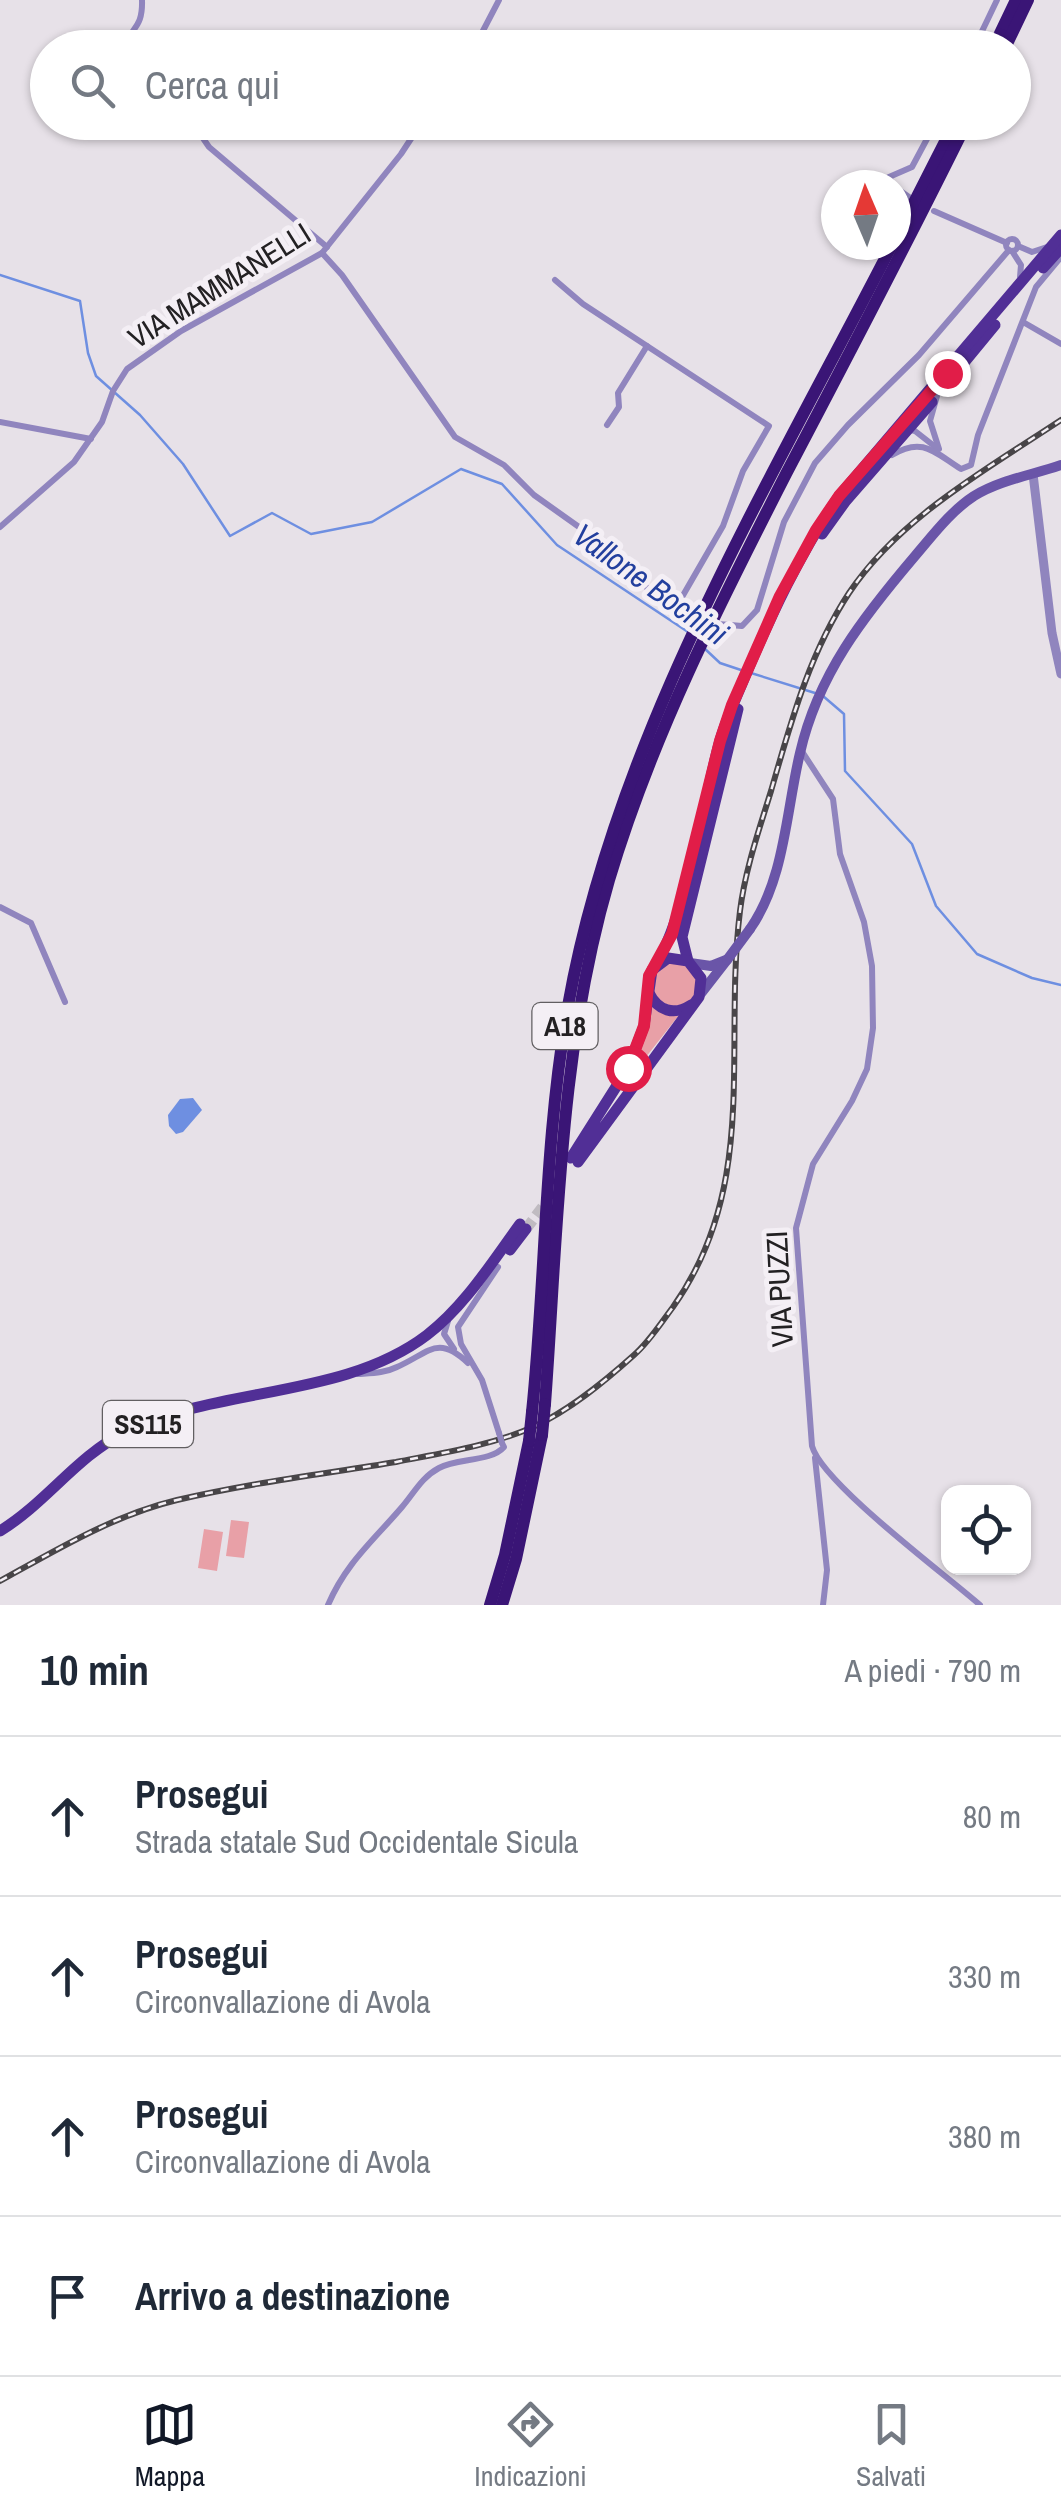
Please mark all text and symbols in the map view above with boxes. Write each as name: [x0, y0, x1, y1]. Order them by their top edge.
search box: [30, 30, 1031, 140]
icon: search: [65, 58, 120, 113]
text: Cerca qui: [145, 60, 280, 111]
north arrow: [821, 170, 911, 260]
street label: VIA MAMMANELLI: [120, 213, 318, 357]
route end: [925, 351, 971, 397]
water label: Vallone Bochini: [565, 513, 738, 655]
road number: A18: [532, 1003, 598, 1049]
route start: [606, 1046, 652, 1092]
street label: VIA PUZZI: [756, 1230, 802, 1348]
road number: SS115: [103, 1401, 193, 1447]
map controls: [941, 1485, 1031, 1575]
button: locate: [941, 1485, 1031, 1575]
text: 10 min: [40, 1642, 149, 1698]
text: A piedi · 790 m: [844, 1649, 1021, 1692]
text: Prosegui: [135, 1769, 268, 1820]
icon: ahead: [40, 1789, 95, 1844]
text: 80 m: [963, 1795, 1021, 1838]
text: Strada statale Sud Occidentale Sicula: [135, 1820, 578, 1863]
text: Prosegui: [135, 1929, 268, 1980]
icon: ahead: [40, 1949, 95, 2004]
text: 330 m: [948, 1955, 1021, 1998]
text: Circonvallazione di Avola: [135, 1980, 431, 2023]
text: Prosegui: [135, 2089, 268, 2140]
icon: ahead: [40, 2109, 95, 2164]
text: 380 m: [948, 2115, 1021, 2158]
text: Circonvallazione di Avola: [135, 2140, 431, 2183]
icon: arrive: [40, 2269, 95, 2324]
text: Arrivo a destinazione: [135, 2271, 450, 2322]
tab: Mappa: [135, 2397, 205, 2495]
tab: Indicazioni: [474, 2397, 587, 2495]
tab: Salvati: [856, 2397, 926, 2495]

